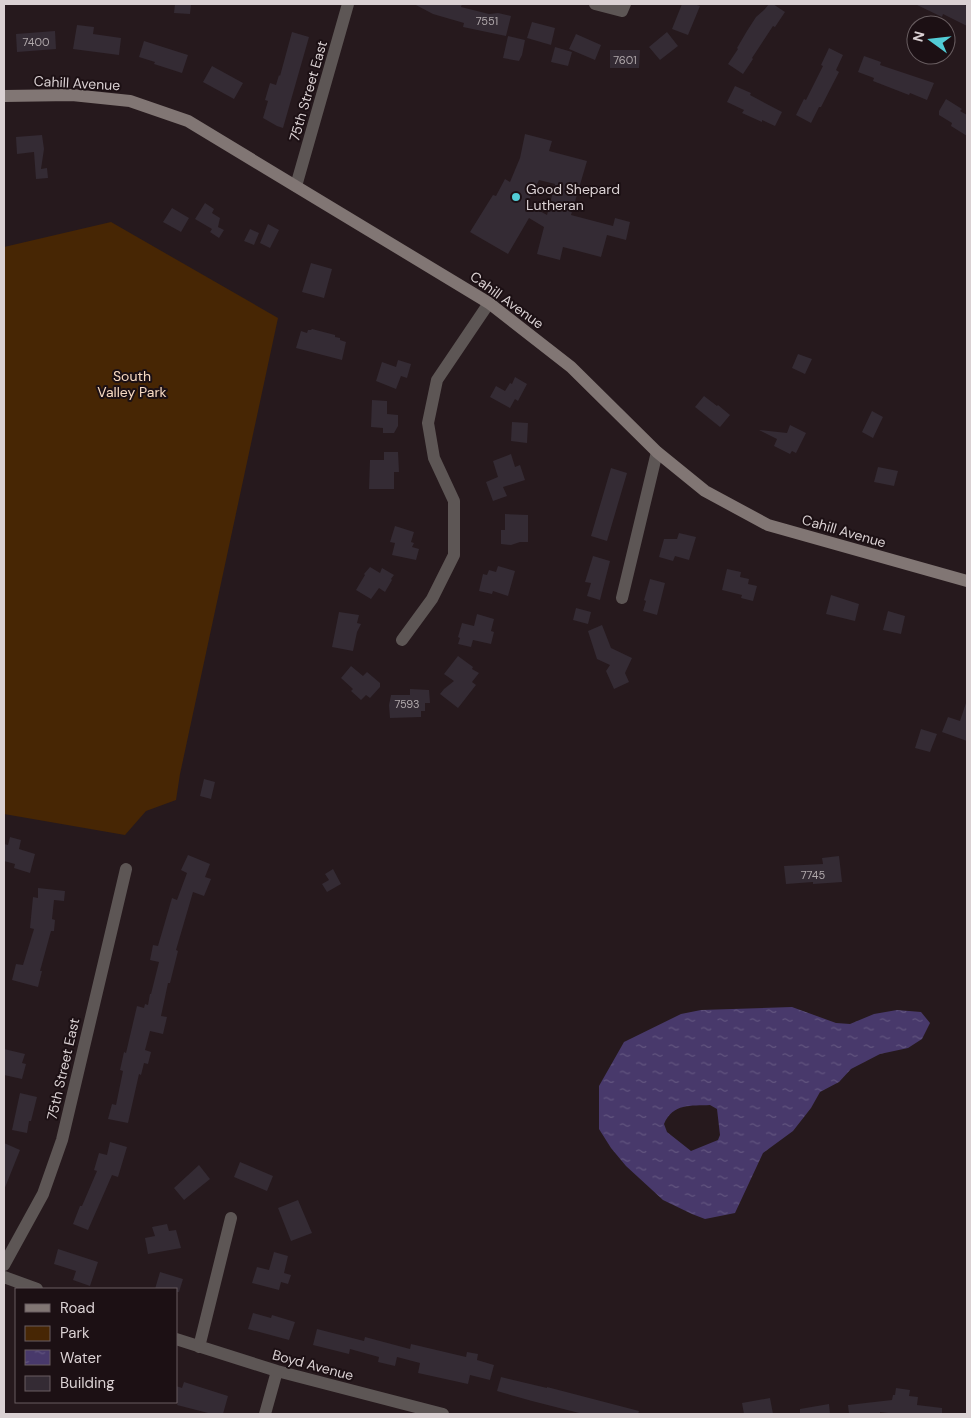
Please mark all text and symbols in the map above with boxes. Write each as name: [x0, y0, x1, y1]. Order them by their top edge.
house number: 7551: [476, 14, 498, 28]
north arrow: [906, 15, 956, 65]
text: N: [908, 29, 928, 44]
house number: 7400: [23, 35, 49, 49]
street label: 75th Street East: [285, 39, 331, 143]
house number: 7601: [613, 53, 637, 67]
street label: Cahill Avenue: [33, 72, 121, 94]
place label: Good Shepard Lutheran: [526, 180, 620, 214]
marker: Good Shepard Lutheran: [510, 191, 522, 203]
street label: Cahill Avenue: [467, 267, 547, 333]
park label: South Valley Park: [97, 367, 167, 401]
street label: Cahill Avenue: [800, 510, 888, 552]
house number: 7593: [394, 697, 420, 711]
house number: 7745: [801, 868, 826, 882]
street label: 75th Street East: [43, 1016, 83, 1122]
legend: [15, 1288, 178, 1403]
text: Road: [60, 1298, 95, 1318]
text: Park: [60, 1323, 90, 1343]
street label: Boyd Avenue: [270, 1346, 356, 1384]
text: Water: [60, 1348, 102, 1368]
text: Building: [60, 1373, 115, 1393]

